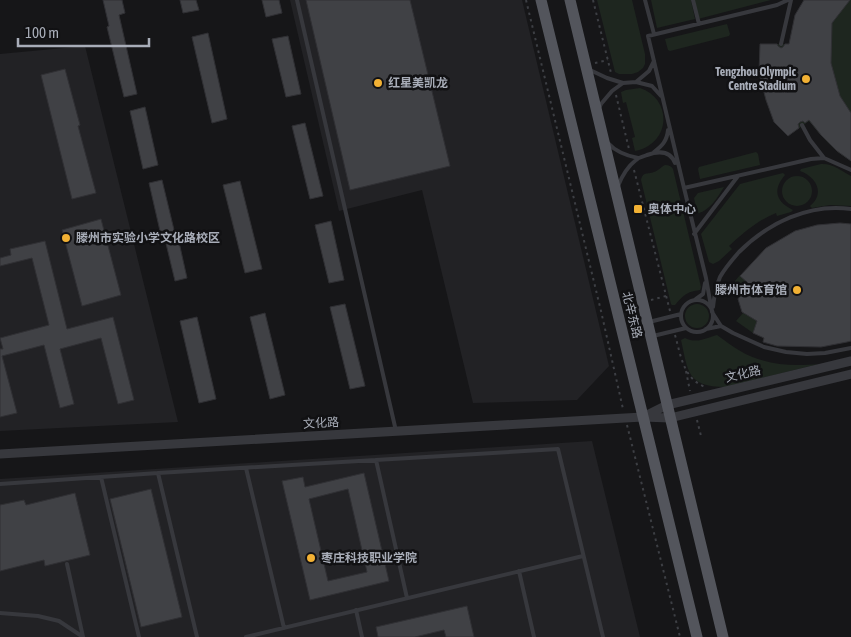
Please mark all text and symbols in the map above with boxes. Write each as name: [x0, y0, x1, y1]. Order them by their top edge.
scale bar: [18, 15, 149, 47]
text: 100 m: [25, 24, 59, 41]
place label: Tengzhou Olympic Centre Stadium: [715, 65, 797, 93]
marker: Tengzhou Olympic Centre Stadium: [800, 73, 812, 85]
place label: 红星美凯龙: [388, 76, 448, 90]
marker: 红星美凯龙: [372, 77, 384, 89]
place label: 奥体中心: [648, 202, 696, 216]
marker: 奥体中心: [632, 203, 644, 215]
place label: 滕州市实验小学文化路校区: [76, 231, 220, 245]
marker: 滕州市实验小学文化路校区: [60, 232, 72, 244]
place label: 滕州市体育馆: [715, 283, 787, 297]
marker: 滕州市体育馆: [791, 284, 803, 296]
street label: 北辛东路: [619, 290, 645, 340]
street label: 文化路: [724, 363, 762, 385]
street label: 文化路: [303, 415, 339, 431]
place label: 枣庄科技职业学院: [321, 551, 417, 565]
marker: 枣庄科技职业学院: [305, 552, 317, 564]

